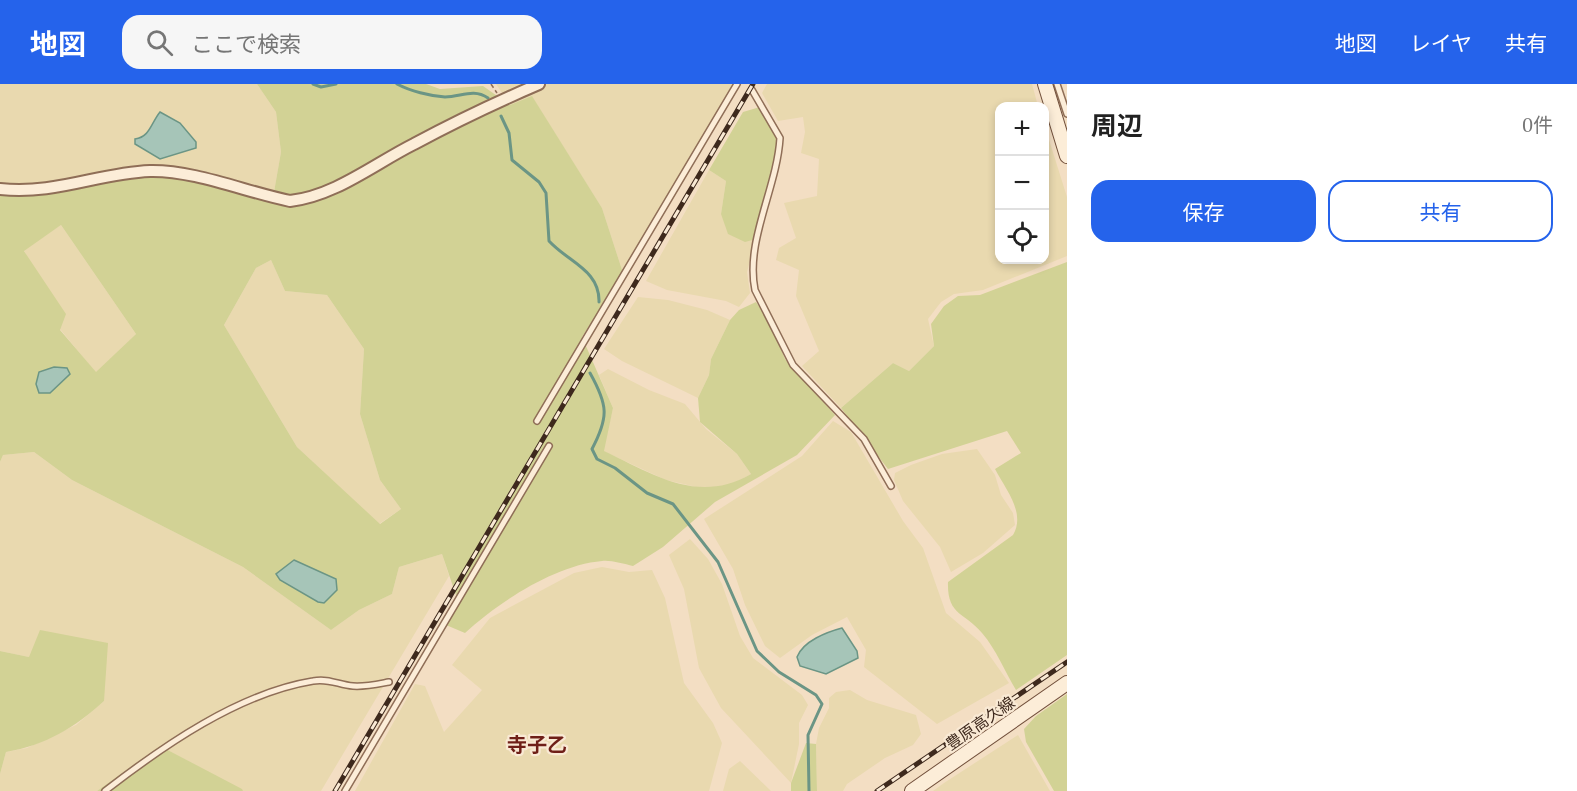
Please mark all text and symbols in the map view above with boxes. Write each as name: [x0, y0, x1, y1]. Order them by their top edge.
search box: [122, 15, 542, 69]
text: 地図: [30, 25, 86, 62]
icon: search: [143, 26, 176, 59]
text: ここで検索: [191, 29, 301, 58]
text: 地図: [1335, 29, 1377, 57]
text: レイヤ: [1410, 29, 1472, 57]
text: 共有: [1505, 29, 1547, 57]
map controls: [995, 102, 1049, 264]
button: +: [995, 102, 1049, 156]
text: 周辺: [1091, 108, 1143, 142]
text: 0件: [1522, 111, 1553, 138]
button: −: [995, 156, 1049, 210]
button: 保存: [1091, 180, 1316, 242]
button: 共有: [1328, 180, 1553, 242]
button: locate: [995, 210, 1049, 264]
street label: 豊原高久線: [941, 691, 1019, 755]
district label: 寺子乙: [507, 731, 567, 758]

